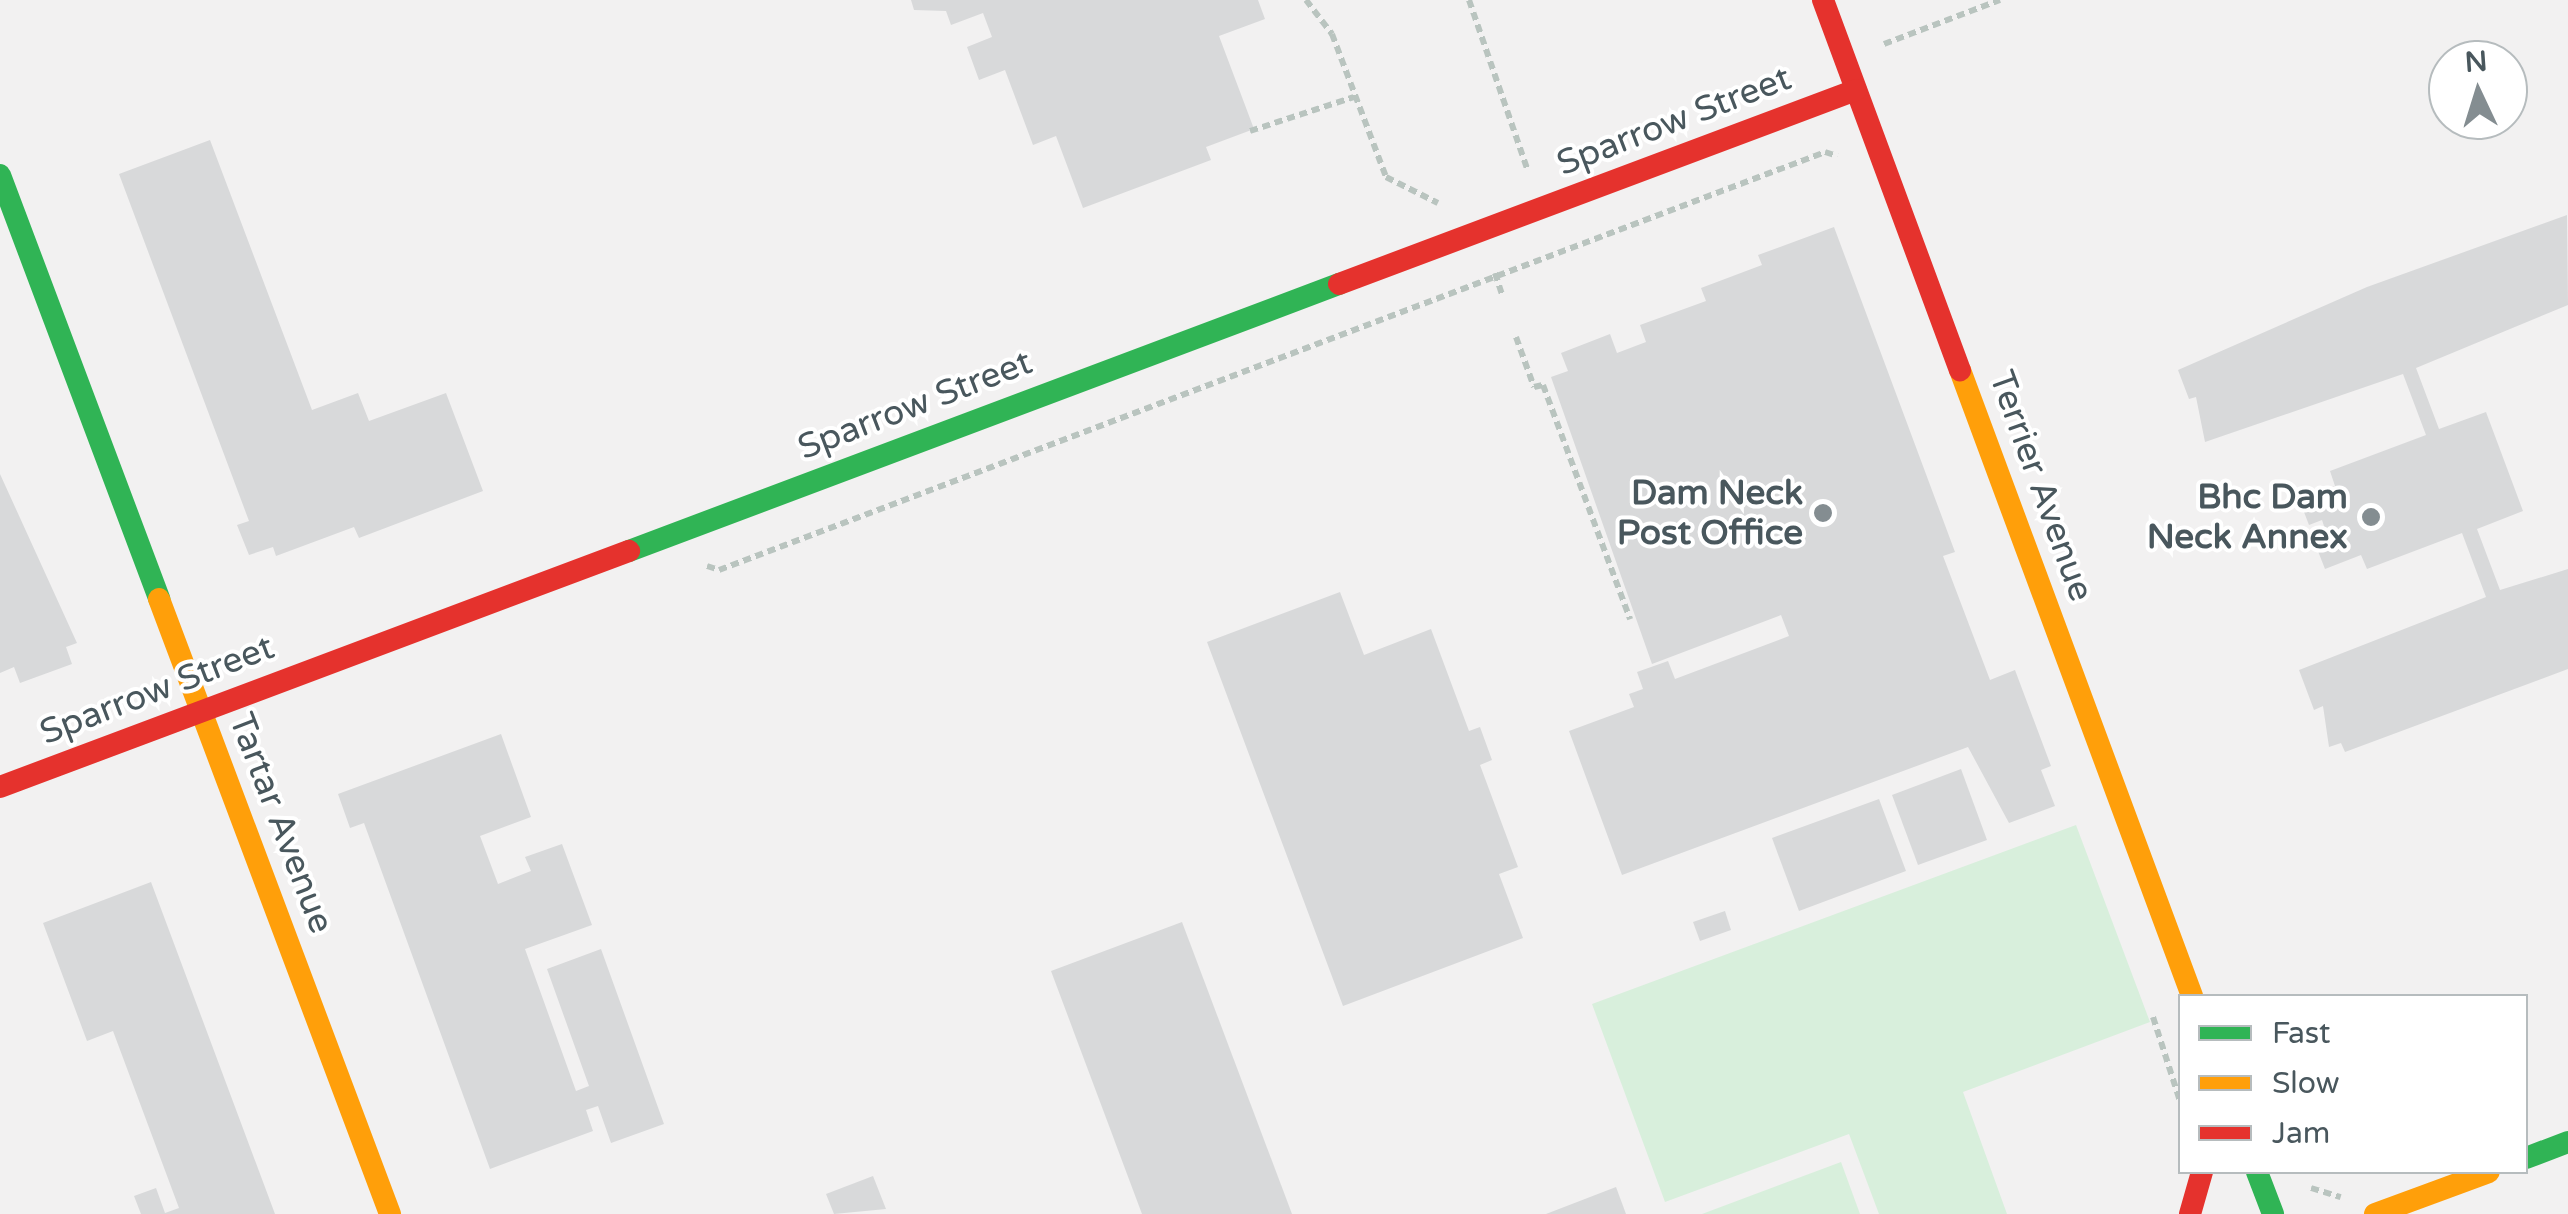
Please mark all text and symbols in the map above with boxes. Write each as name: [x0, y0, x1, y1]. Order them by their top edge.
north arrow: [2428, 40, 2528, 140]
text: N: [2464, 44, 2488, 80]
street label: Sparrow Street: [1551, 57, 1797, 185]
street label: Sparrow Street: [792, 341, 1038, 469]
street label: Terrier Avenue: [1980, 365, 2102, 607]
place label: Dam Neck Post Office: [1617, 472, 1803, 554]
place label: Bhc Dam Neck Annex: [2147, 476, 2348, 558]
marker: Dam Neck Post Office: [1812, 502, 1834, 524]
marker: Bhc Dam Neck Annex: [2358, 504, 2384, 530]
street label: Sparrow Street: [34, 626, 280, 754]
street label: Tartar Avenue: [220, 707, 342, 939]
legend: [2178, 994, 2528, 1174]
text: Fast: [2272, 1015, 2331, 1052]
text: Slow: [2272, 1065, 2340, 1102]
text: Jam: [2272, 1115, 2330, 1152]

